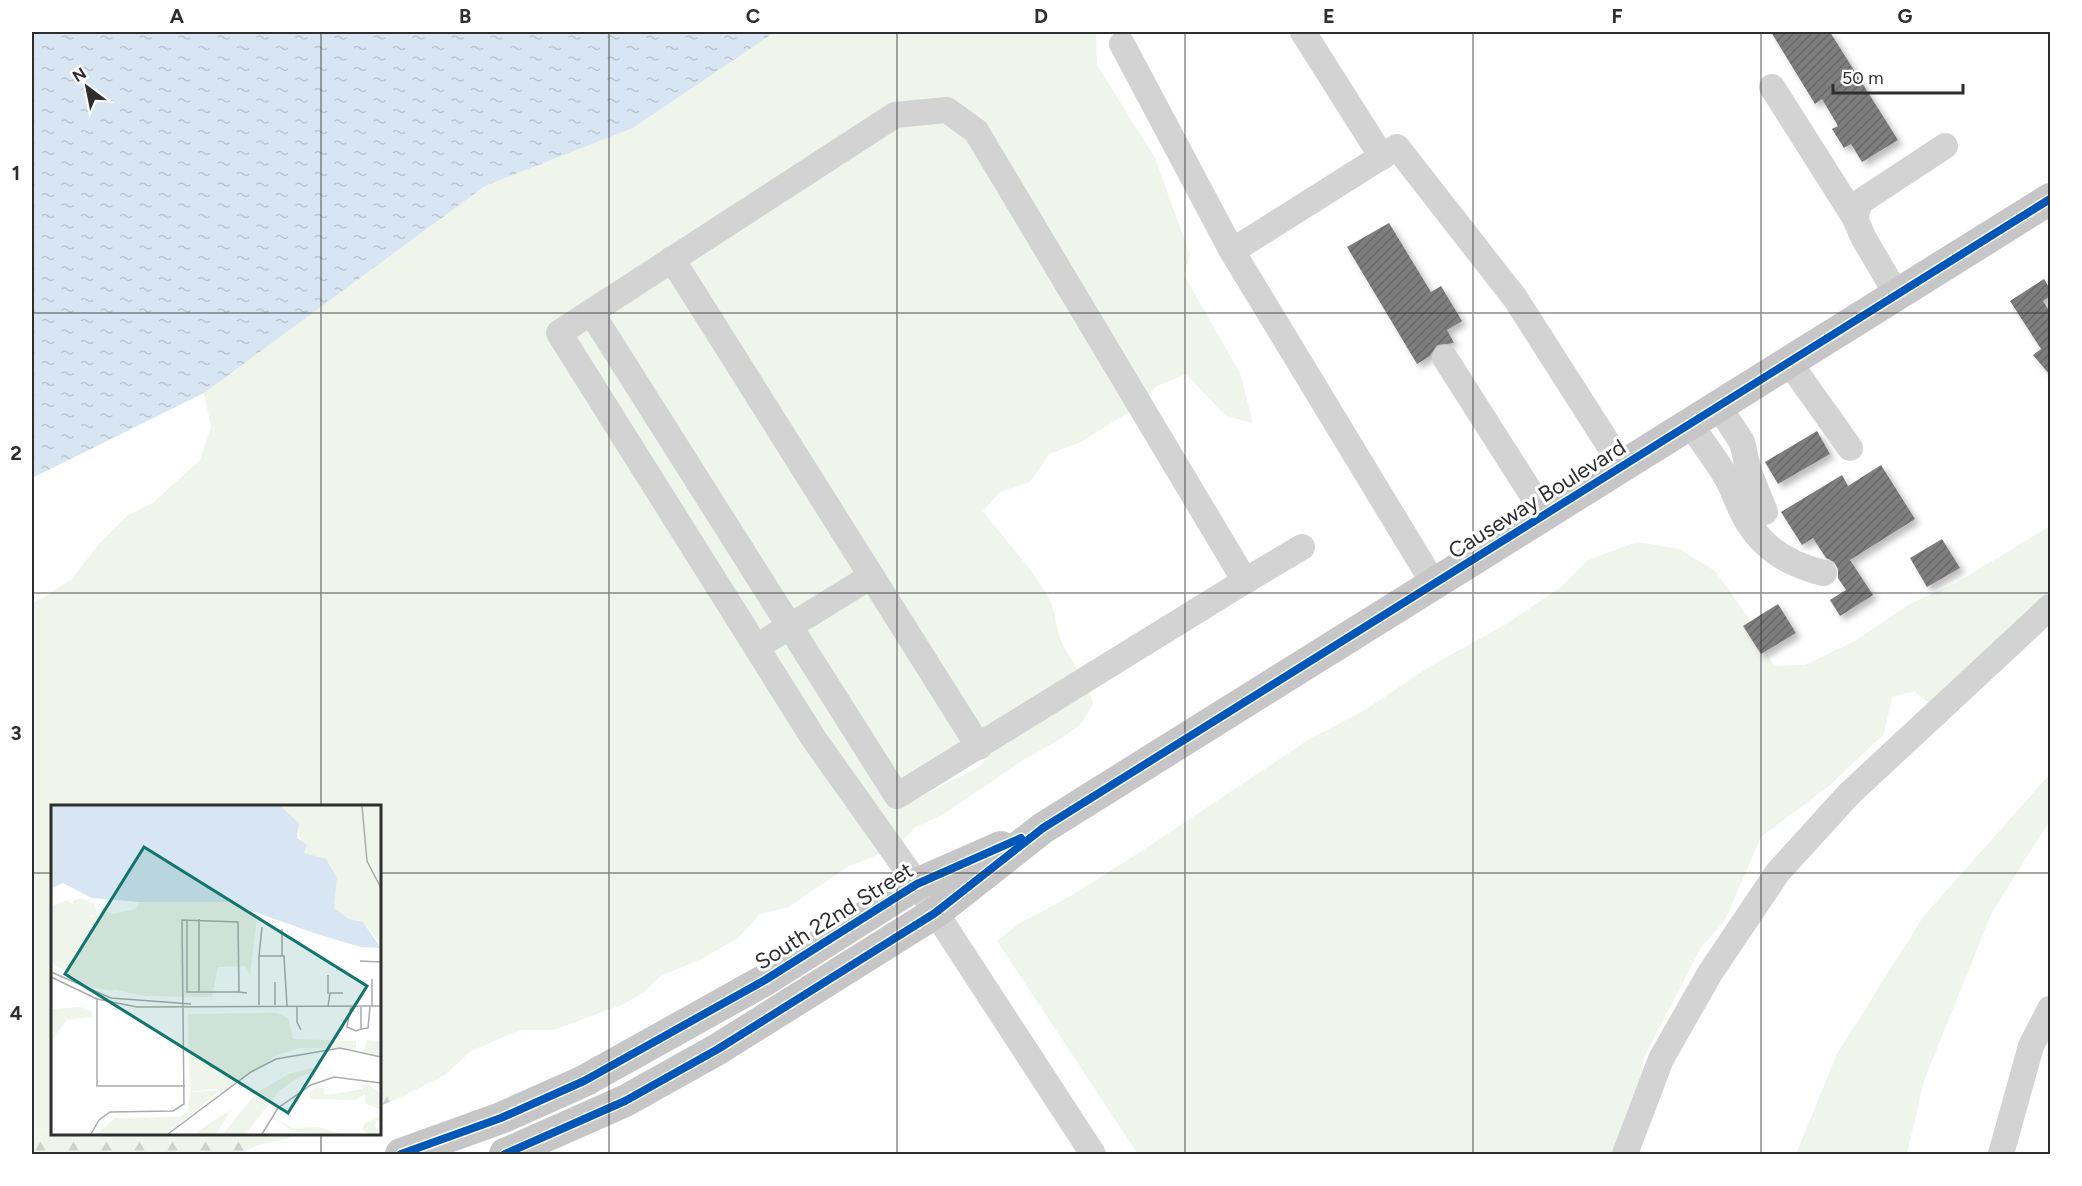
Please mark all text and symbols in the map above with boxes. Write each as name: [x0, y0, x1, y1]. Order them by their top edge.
text: A: [170, 4, 185, 28]
text: B: [459, 4, 471, 28]
text: C: [746, 4, 760, 28]
text: D: [1034, 4, 1048, 28]
text: E: [1323, 4, 1335, 28]
text: F: [1611, 4, 1623, 28]
text: G: [1898, 4, 1913, 28]
north arrow: [57, 57, 117, 117]
scale bar: [1833, 57, 1964, 95]
text: N: [69, 63, 90, 86]
text: 50 m: [1842, 67, 1884, 89]
text: 1: [12, 161, 20, 185]
street label: Causeway Boulevard: [1443, 433, 1631, 565]
text: 2: [10, 441, 22, 465]
text: 3: [10, 721, 22, 745]
inset map: [51, 805, 381, 1135]
street label: South 22nd Street: [750, 856, 918, 976]
text: 4: [10, 1001, 23, 1025]

